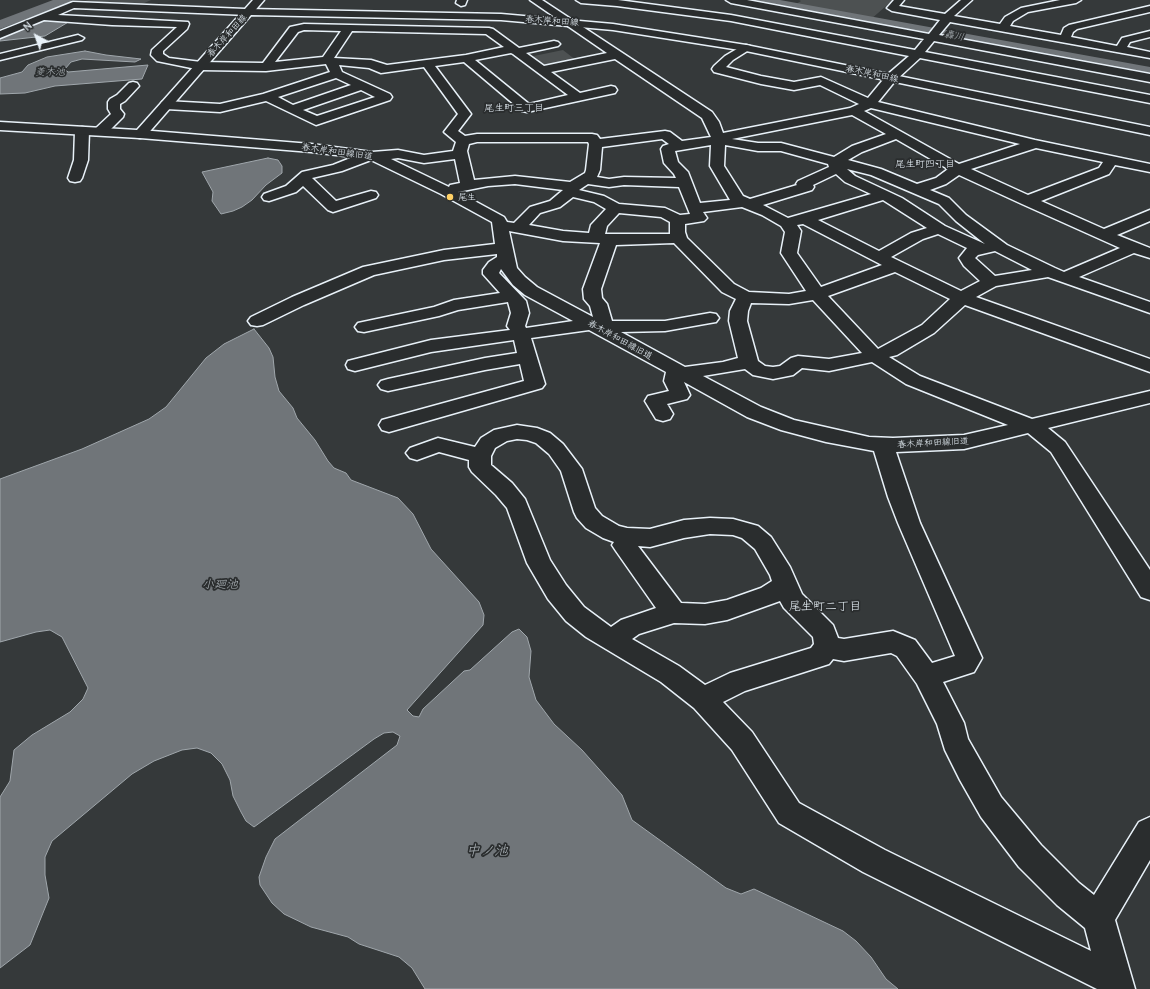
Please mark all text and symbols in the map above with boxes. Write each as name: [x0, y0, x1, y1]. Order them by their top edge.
street label: 春木岸和田線: [205, 12, 249, 60]
street label: 春木岸和田線: [525, 14, 579, 28]
north arrow: [16, 16, 56, 56]
text: N: [21, 19, 35, 34]
water label: 轟川: [943, 28, 965, 44]
street label: 春木岸和田線: [844, 63, 900, 85]
water label: 菱木池: [35, 66, 65, 78]
district label: 尾生町三丁目: [484, 102, 544, 114]
street label: 春木岸和田線旧道: [301, 142, 373, 162]
district label: 尾生町四丁目: [895, 158, 955, 170]
marker: 尾生: [445, 192, 455, 202]
place label: 尾生: [458, 192, 476, 202]
street label: 春木岸和田線旧道: [586, 318, 654, 362]
street label: 春木岸和田線旧道: [897, 436, 969, 450]
water label: 小廻池: [202, 578, 238, 592]
district label: 尾生町二丁目: [789, 600, 861, 614]
water label: 中ノ池: [466, 843, 508, 859]

